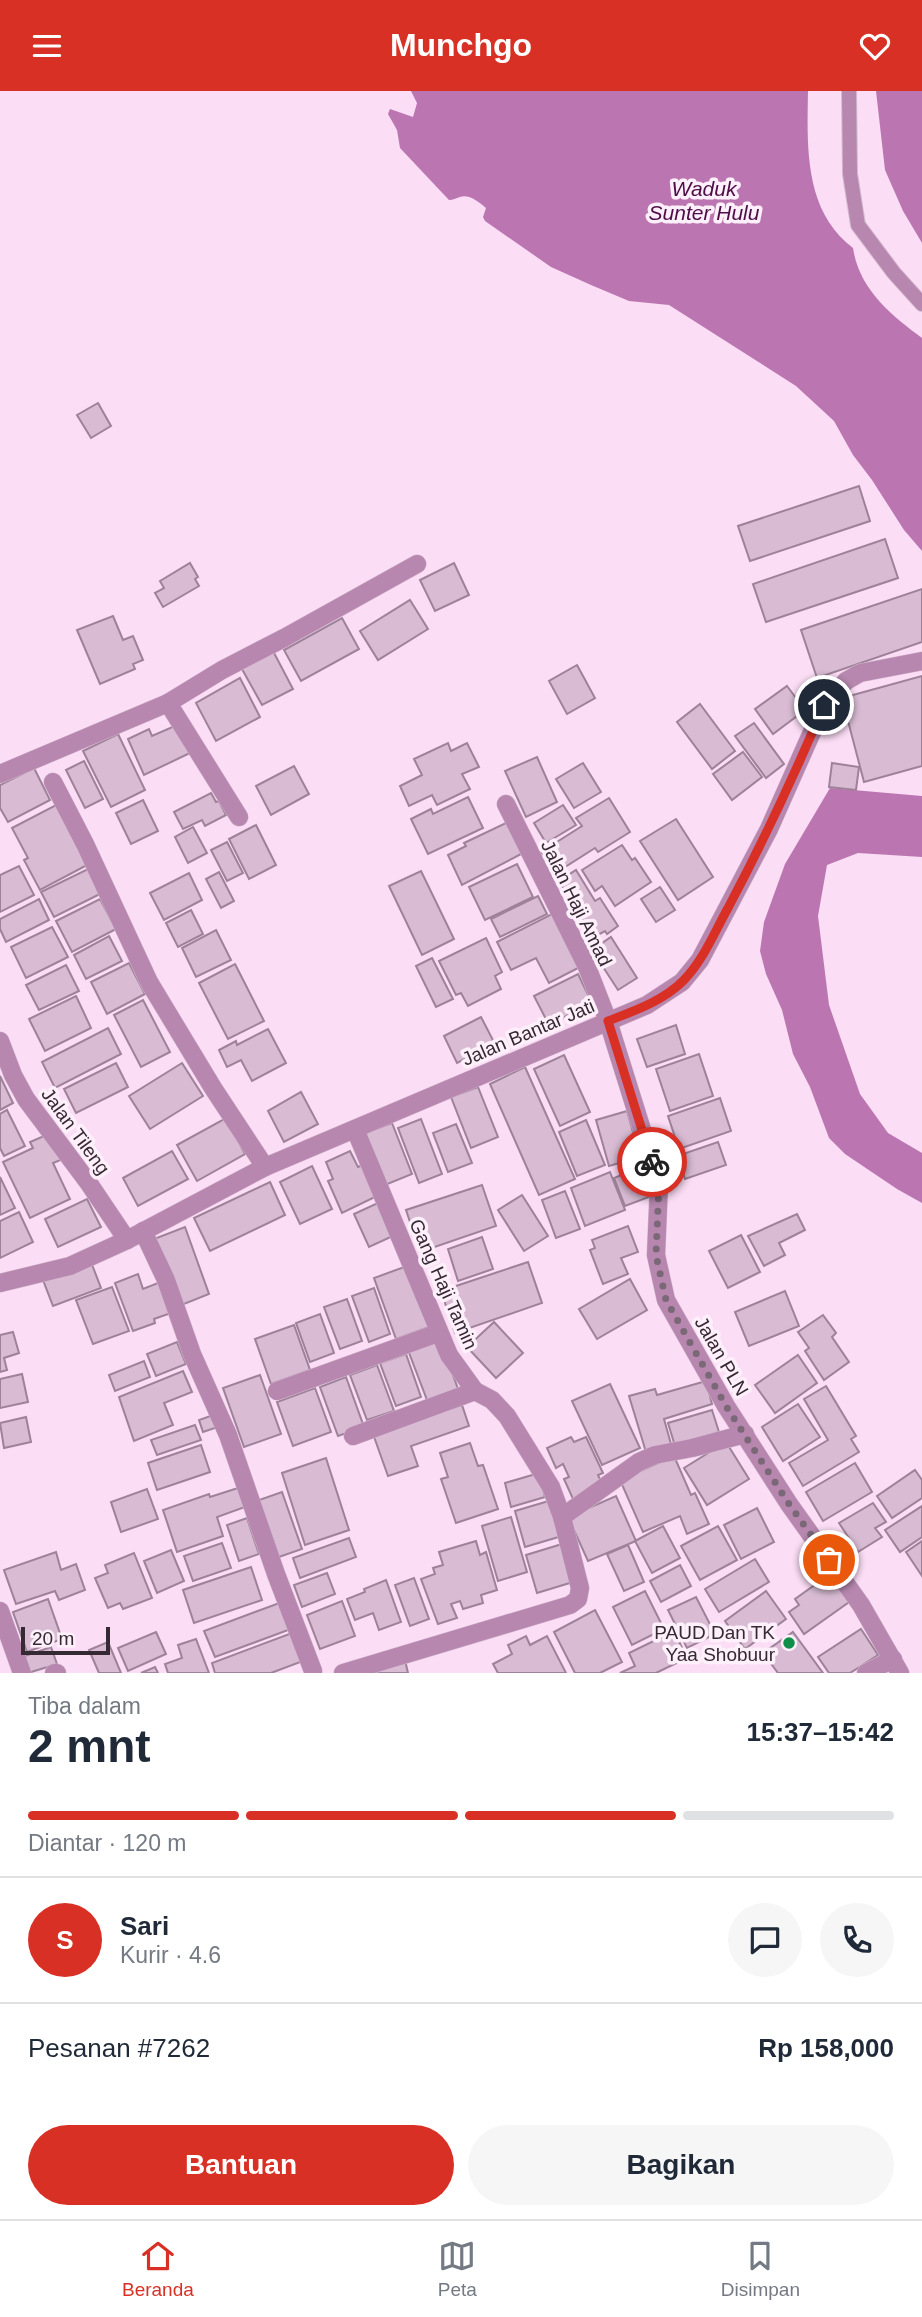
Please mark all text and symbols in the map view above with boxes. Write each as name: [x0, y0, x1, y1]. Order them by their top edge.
icon: menu: [28, 27, 66, 65]
text: Munchgo: [390, 27, 532, 63]
icon: heart: [856, 27, 894, 65]
water label: Waduk Sunter Hulu: [649, 177, 760, 224]
pin: [794, 675, 854, 735]
icon: home: [805, 686, 843, 724]
street label: Jalan Haji Amad: [537, 837, 616, 970]
street label: Jalan Bantar Jati: [459, 995, 597, 1070]
street label: Jalan Tileng: [37, 1084, 114, 1178]
courier: [617, 1127, 687, 1197]
icon: bike: [633, 1143, 671, 1181]
street label: Gang Haji Tamin: [405, 1216, 482, 1352]
street label: Jalan PLN: [691, 1313, 753, 1399]
pin: [799, 1530, 859, 1590]
icon: bag: [810, 1541, 848, 1579]
place label: PAUD Dan TK Yaa Shobuur: [654, 1622, 776, 1665]
scale bar: [21, 1624, 110, 1656]
text: 20 m: [32, 1628, 74, 1649]
marker: PAUD Dan TK Yaa Shobuur: [781, 1635, 797, 1651]
text: Tiba dalam: [28, 1693, 141, 1719]
text: 15:37–15:42: [747, 1717, 894, 1747]
text: 2 mnt: [28, 1720, 151, 1772]
text: Diantar · 120 m: [28, 1830, 187, 1856]
button: chat: [728, 1903, 802, 1977]
button: phone: [820, 1903, 894, 1977]
text: Sari: [120, 1911, 169, 1941]
text: S: [56, 1925, 74, 1955]
text: Kurir · 4.6: [120, 1942, 221, 1968]
text: Pesanan #7262: [28, 2033, 210, 2063]
text: Rp 158,000: [758, 2033, 894, 2063]
button: Bantuan: [28, 2125, 454, 2205]
button: Bagikan: [468, 2125, 894, 2205]
tab: Beranda: [122, 2237, 194, 2301]
tab: Peta: [438, 2237, 477, 2301]
tab: Disimpan: [721, 2237, 800, 2301]

